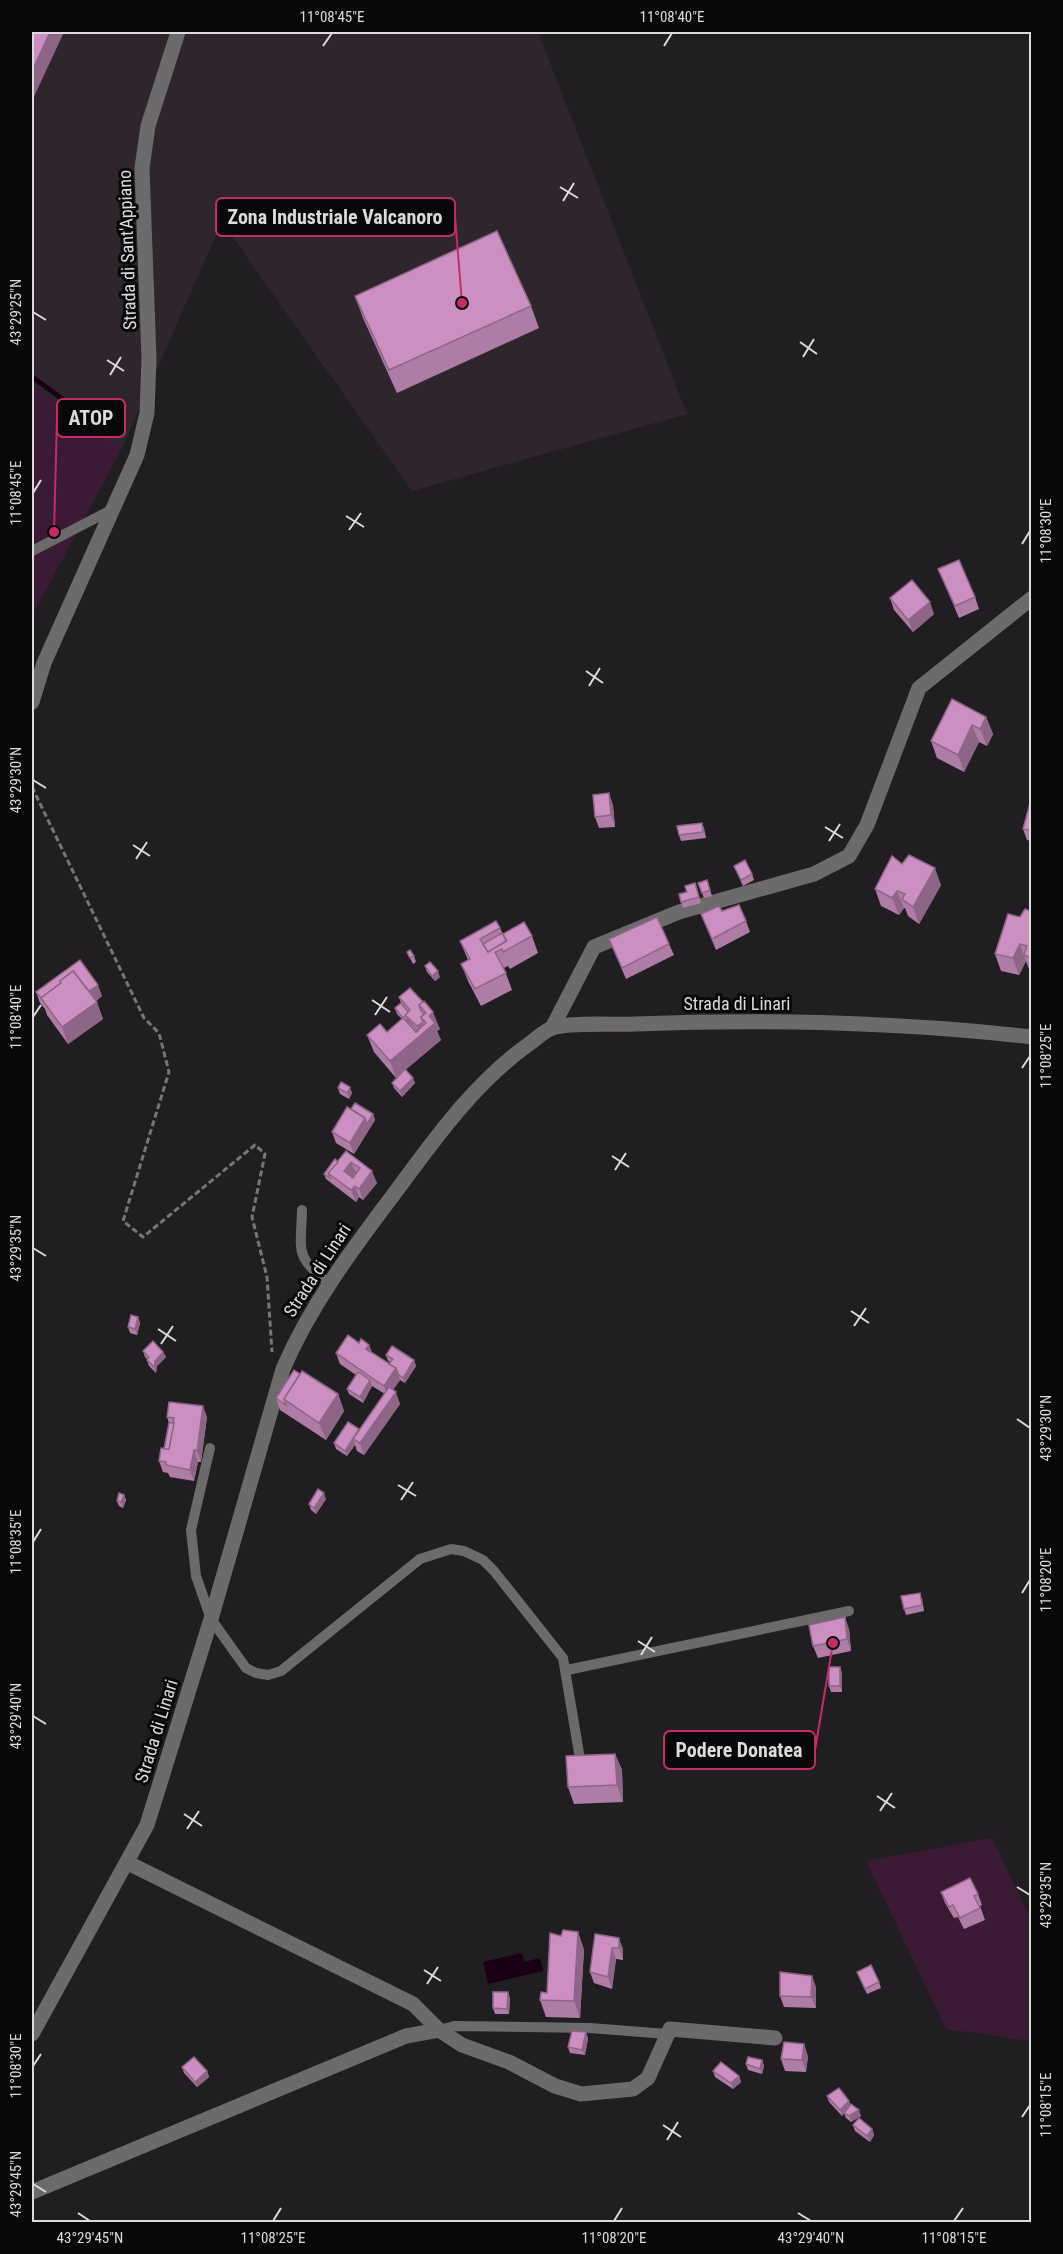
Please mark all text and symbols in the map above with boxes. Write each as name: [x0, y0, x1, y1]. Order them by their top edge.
text: 11°08'45"E: [300, 8, 364, 26]
text: 11°08'40"E: [640, 8, 704, 26]
street label: Strada di Sant'Appiano: [114, 170, 140, 330]
callout: Zona Industriale Valcanoro: [216, 198, 455, 236]
text: Zona Industriale Valcanoro: [228, 205, 443, 229]
text: 43°29'25"N: [7, 279, 25, 345]
callout: ATOP: [57, 399, 125, 437]
text: ATOP: [69, 406, 113, 430]
text: 11°08'45"E: [7, 461, 25, 525]
text: 11°08'30"E: [1037, 499, 1055, 563]
text: 43°29'30"N: [7, 747, 25, 813]
text: 11°08'40"E: [7, 985, 25, 1049]
street label: Strada di Linari: [684, 993, 790, 1014]
text: 11°08'25"E: [1037, 1024, 1055, 1088]
text: 43°29'35"N: [7, 1215, 25, 1281]
street label: Strada di Linari: [279, 1219, 355, 1321]
text: 43°29'30"N: [1037, 1395, 1055, 1461]
text: 11°08'35"E: [7, 1510, 25, 1574]
text: 11°08'20"E: [1037, 1548, 1055, 1612]
street label: Strada di Linari: [130, 1677, 182, 1785]
text: 43°29'40"N: [7, 1683, 25, 1749]
callout: Podere Donatea: [664, 1731, 815, 1769]
text: Podere Donatea: [676, 1738, 802, 1762]
text: 43°29'35"N: [1037, 1862, 1055, 1928]
text: 11°08'30"E: [7, 2034, 25, 2098]
text: 11°08'15"E: [1037, 2073, 1055, 2137]
text: 43°29'45"N: [7, 2151, 25, 2217]
text: 43°29'45"N: [57, 2229, 123, 2247]
text: 11°08'25"E: [241, 2229, 305, 2247]
text: 11°08'20"E: [582, 2229, 646, 2247]
text: 43°29'40"N: [778, 2229, 844, 2247]
text: 11°08'15"E: [922, 2229, 986, 2247]

